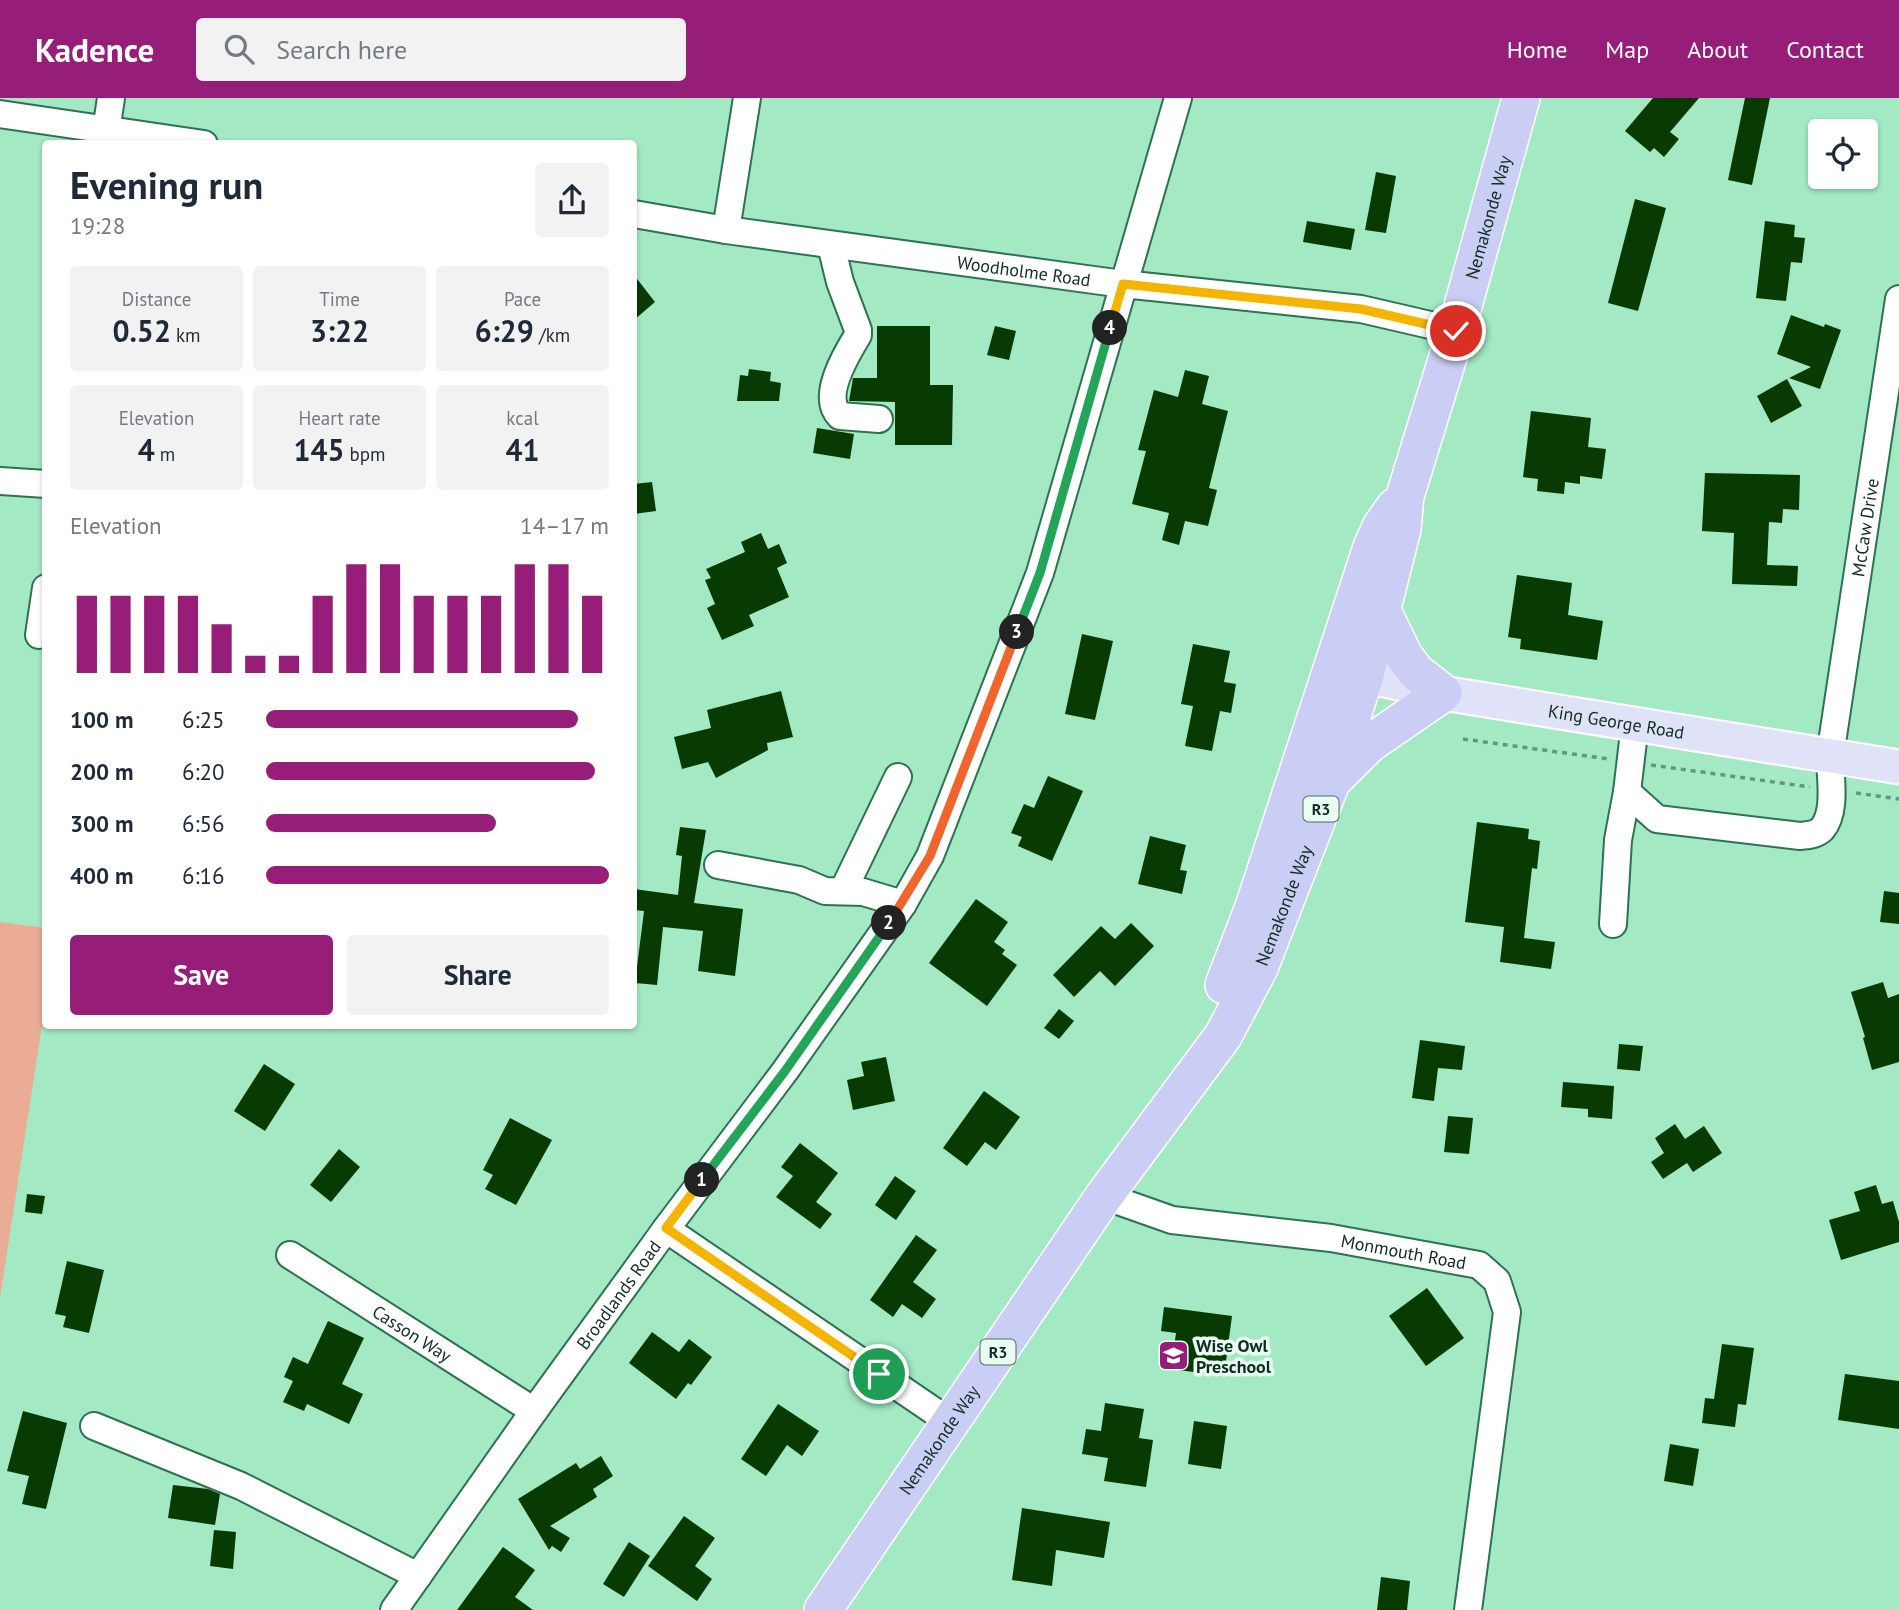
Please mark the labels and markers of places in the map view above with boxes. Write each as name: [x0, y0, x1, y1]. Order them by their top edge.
pin: [1426, 301, 1486, 361]
pin: 4: [1092, 310, 1128, 345]
pin: 3: [1000, 614, 1034, 650]
pin: 2: [872, 906, 906, 940]
pin: 1: [684, 1162, 720, 1198]
place label: Wise Owl Preschool: [1196, 1334, 1272, 1378]
school or university icon: Wise Owl Preschool: [1156, 1338, 1190, 1372]
pin: [849, 1344, 909, 1404]

